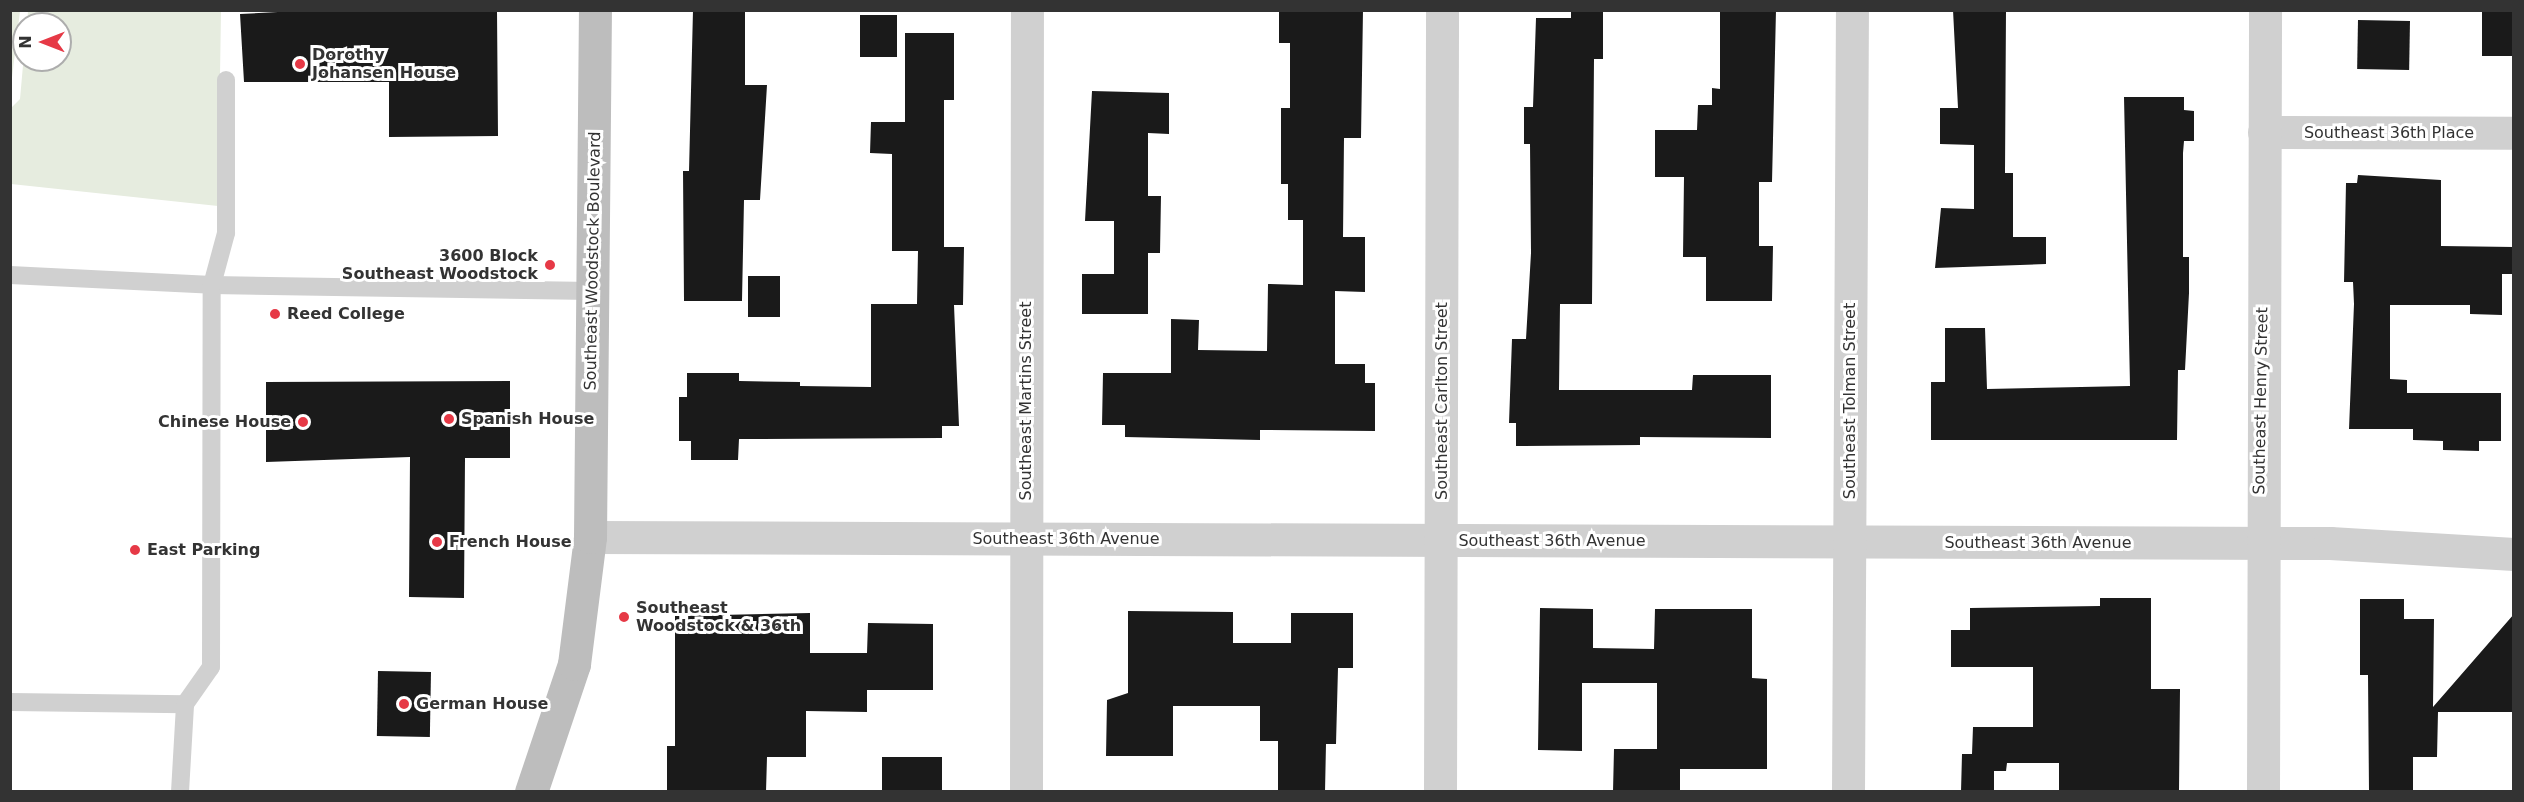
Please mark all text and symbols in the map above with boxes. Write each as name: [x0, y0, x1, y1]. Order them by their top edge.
north arrow: [12, 12, 72, 72]
text: N: [16, 35, 35, 49]
place label: Dorothy Johansen House: [312, 45, 456, 83]
marker: Dorothy Johansen House: [293, 57, 307, 71]
street label: Southeast 36th Place: [2304, 123, 2474, 143]
street label: Southeast Woodstock Boulevard: [581, 131, 605, 391]
place label: 3600 Block Southeast Woodstock: [342, 246, 538, 284]
marker: 3600 Block Southeast Woodstock: [543, 258, 557, 272]
street label: Southeast Martins Street: [1016, 302, 1036, 500]
street label: Southeast Carlton Street: [1432, 302, 1452, 500]
street label: Southeast Tolman Street: [1840, 303, 1860, 499]
place label: Reed College: [287, 304, 405, 324]
marker: Reed College: [268, 307, 282, 321]
street label: Southeast Henry Street: [2250, 307, 2272, 495]
place label: Spanish House: [461, 409, 594, 429]
place label: Chinese House: [158, 412, 291, 432]
marker: Spanish House: [442, 412, 456, 426]
marker: Chinese House: [296, 415, 310, 429]
street label: Southeast 36th Avenue: [972, 529, 1160, 549]
street label: Southeast 36th Avenue: [1458, 531, 1646, 551]
place label: French House: [449, 532, 572, 552]
street label: Southeast 36th Avenue: [1944, 533, 2132, 553]
marker: French House: [430, 535, 444, 549]
place label: East Parking: [147, 540, 260, 560]
marker: East Parking: [128, 543, 142, 557]
place label: Southeast Woodstock & 36th: [636, 598, 801, 636]
marker: Southeast Woodstock & 36th: [617, 610, 631, 624]
place label: German House: [416, 694, 548, 714]
marker: German House: [397, 697, 411, 711]

